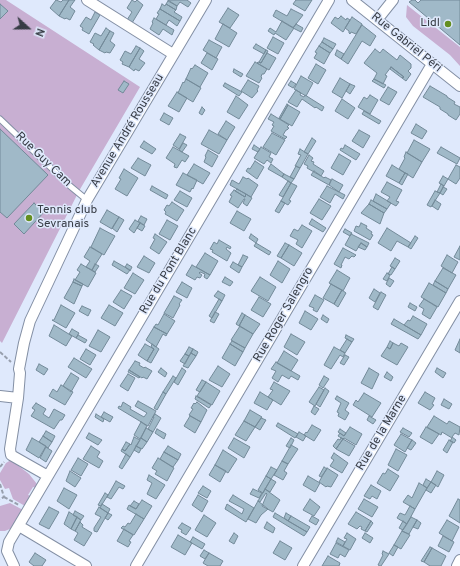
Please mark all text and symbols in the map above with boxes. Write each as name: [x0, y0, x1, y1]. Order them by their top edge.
north arrow: [8, 8, 48, 48]
street label: Rue Gabriel Péri: [368, 10, 444, 76]
place label: Lidl: [420, 17, 440, 31]
marker: Lidl: [443, 19, 453, 29]
text: N: [31, 26, 47, 38]
street label: Avenue André Rousseau: [88, 72, 168, 190]
street label: Rue Guy Cam: [12, 130, 74, 190]
place label: Tennis club Sevranais: [37, 204, 97, 232]
marker: Tennis club Sevranais: [24, 213, 34, 223]
street label: Rue du Pont Blanc: [137, 225, 201, 317]
street label: Rue Roger Salengro: [251, 265, 317, 365]
street label: Rue de la Marne: [354, 393, 410, 473]

